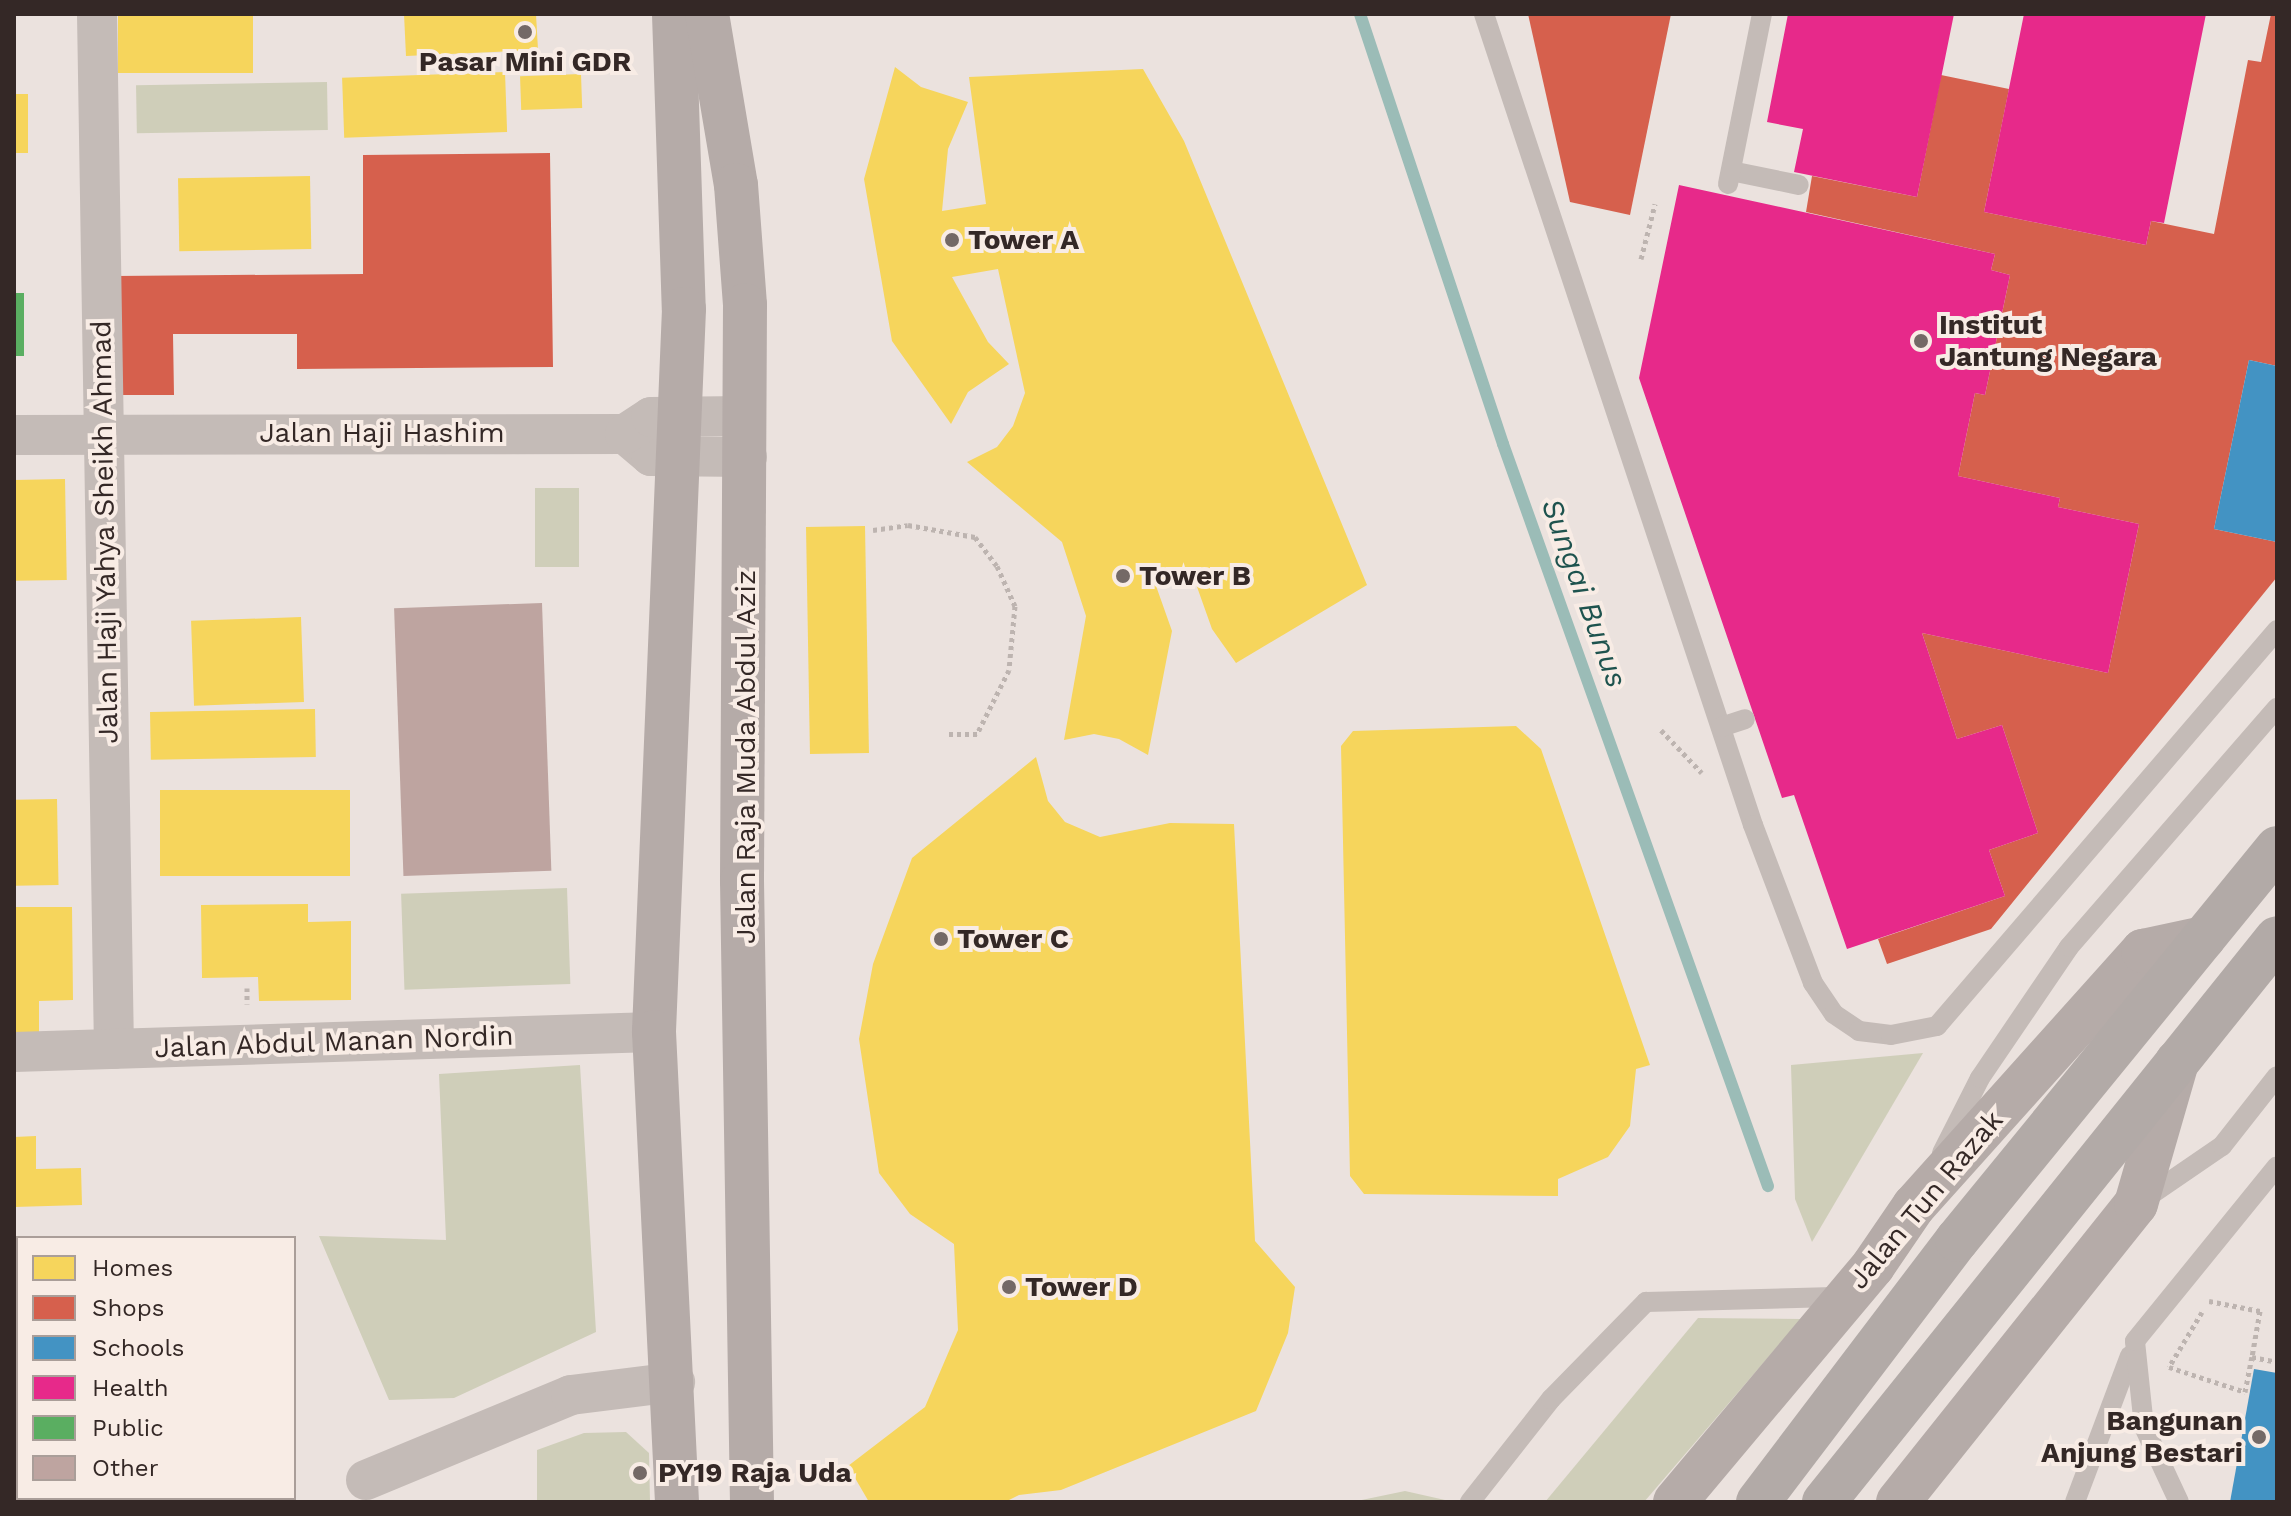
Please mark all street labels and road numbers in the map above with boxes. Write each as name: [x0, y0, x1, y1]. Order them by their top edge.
street label: Jalan Haji Yahya Sheikh Ahmad: [84, 318, 126, 746]
street label: Jalan Haji Hashim: [259, 416, 505, 450]
street label: Jalan Raja Muda Abdul Aziz: [729, 568, 763, 946]
street label: Jalan Abdul Manan Nordin: [153, 1019, 515, 1065]
street label: Jalan Tun Razak: [1841, 1104, 2011, 1296]

